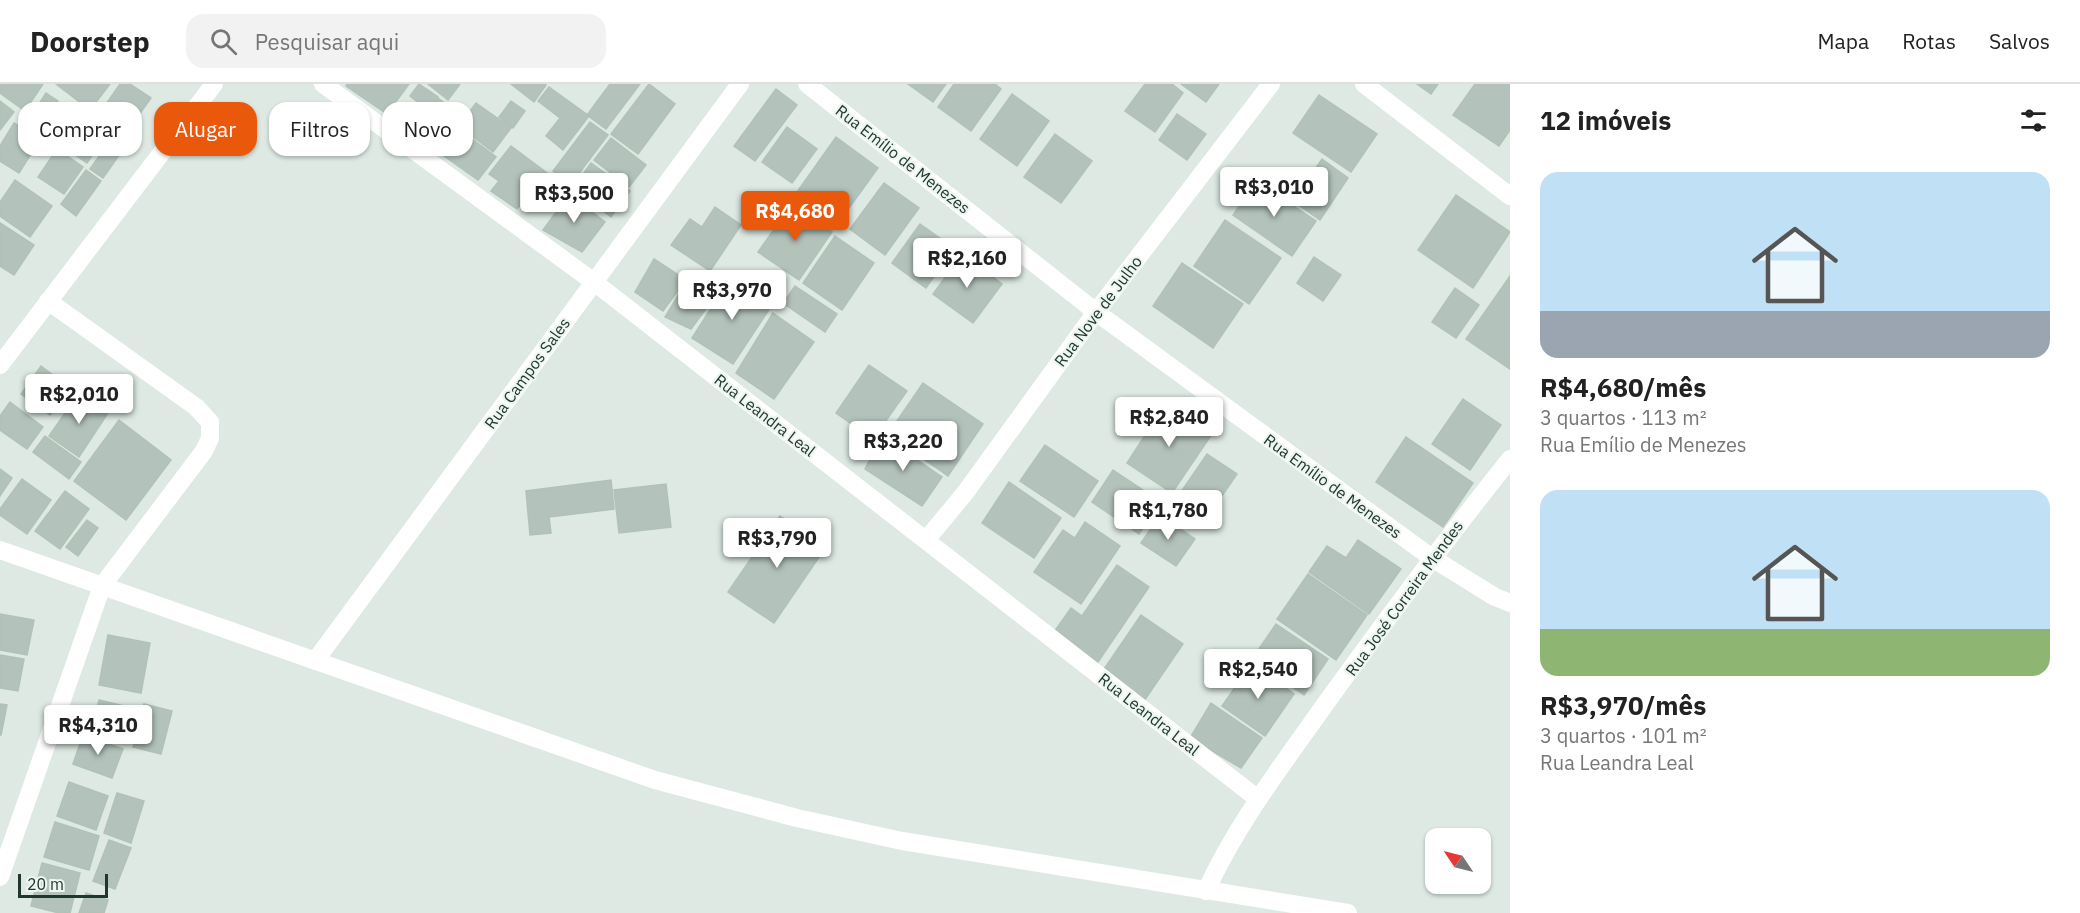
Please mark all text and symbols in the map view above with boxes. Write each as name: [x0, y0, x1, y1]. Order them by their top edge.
search box: [186, 14, 606, 68]
text: Doorstep: [30, 23, 150, 60]
icon: search: [207, 25, 240, 58]
text: Pesquisar aqui: [255, 27, 399, 56]
text: Mapa: [1818, 27, 1869, 55]
text: Rotas: [1902, 27, 1956, 55]
text: Salvos: [1989, 27, 2050, 55]
street label: Rua Emílio de Menezes: [832, 100, 974, 218]
chip: Comprar: [18, 102, 142, 156]
chip: Alugar: [154, 102, 257, 156]
chip: Filtros: [269, 102, 370, 156]
chip: Novo: [382, 102, 473, 156]
text: 12 imóveis: [1540, 103, 1671, 137]
icon: filters: [2017, 104, 2050, 137]
pin: R$3,010: [1219, 167, 1329, 218]
pin: R$3,500: [519, 173, 629, 224]
text: R$3,010: [1234, 173, 1314, 200]
text: R$3,500: [534, 179, 614, 206]
pin: R$4,680: [740, 191, 850, 242]
text: R$4,680: [755, 197, 835, 224]
icon: home: [1741, 211, 1849, 319]
pin: R$2,160: [912, 238, 1022, 289]
text: R$2,160: [927, 244, 1007, 271]
street label: Rua Nove de Julho: [1050, 252, 1146, 370]
pin: R$3,970: [677, 270, 787, 321]
text: R$3,970: [692, 276, 772, 303]
street label: Rua Campos Sales: [480, 313, 574, 433]
street label: Rua Leandra Leal: [710, 369, 820, 461]
text: R$4,680/mês: [1540, 370, 1706, 404]
pin: R$2,010: [24, 374, 134, 425]
text: R$2,010: [39, 380, 119, 407]
pin: R$2,840: [1114, 397, 1224, 448]
text: R$2,840: [1129, 403, 1209, 430]
text: 3 quartos · 113 m²: [1540, 404, 1707, 431]
pin: R$3,220: [848, 421, 958, 472]
text: R$3,220: [863, 427, 943, 454]
street label: Rua Emílio de Menezes: [1260, 429, 1406, 543]
text: Rua Emílio de Menezes: [1540, 431, 1747, 458]
pin: R$1,780: [1113, 490, 1223, 541]
text: R$1,780: [1128, 496, 1208, 523]
street label: Rua José Correira Mendes: [1341, 516, 1467, 680]
pin: R$3,790: [722, 518, 832, 569]
text: R$3,790: [737, 524, 817, 551]
icon: home: [1741, 529, 1849, 637]
pin: R$2,540: [1203, 649, 1313, 700]
text: R$2,540: [1218, 655, 1298, 682]
street label: Rua Leandra Leal: [1094, 668, 1204, 760]
text: R$3,970/mês: [1540, 688, 1706, 722]
pin: R$4,310: [43, 705, 153, 756]
text: R$4,310: [58, 711, 138, 738]
text: 3 quartos · 101 m²: [1540, 722, 1707, 749]
text: Rua Leandra Leal: [1540, 749, 1694, 776]
north arrow: [1425, 828, 1491, 894]
map controls: [1425, 828, 1491, 894]
scale bar: [18, 871, 108, 898]
text: 20 m: [27, 874, 64, 894]

